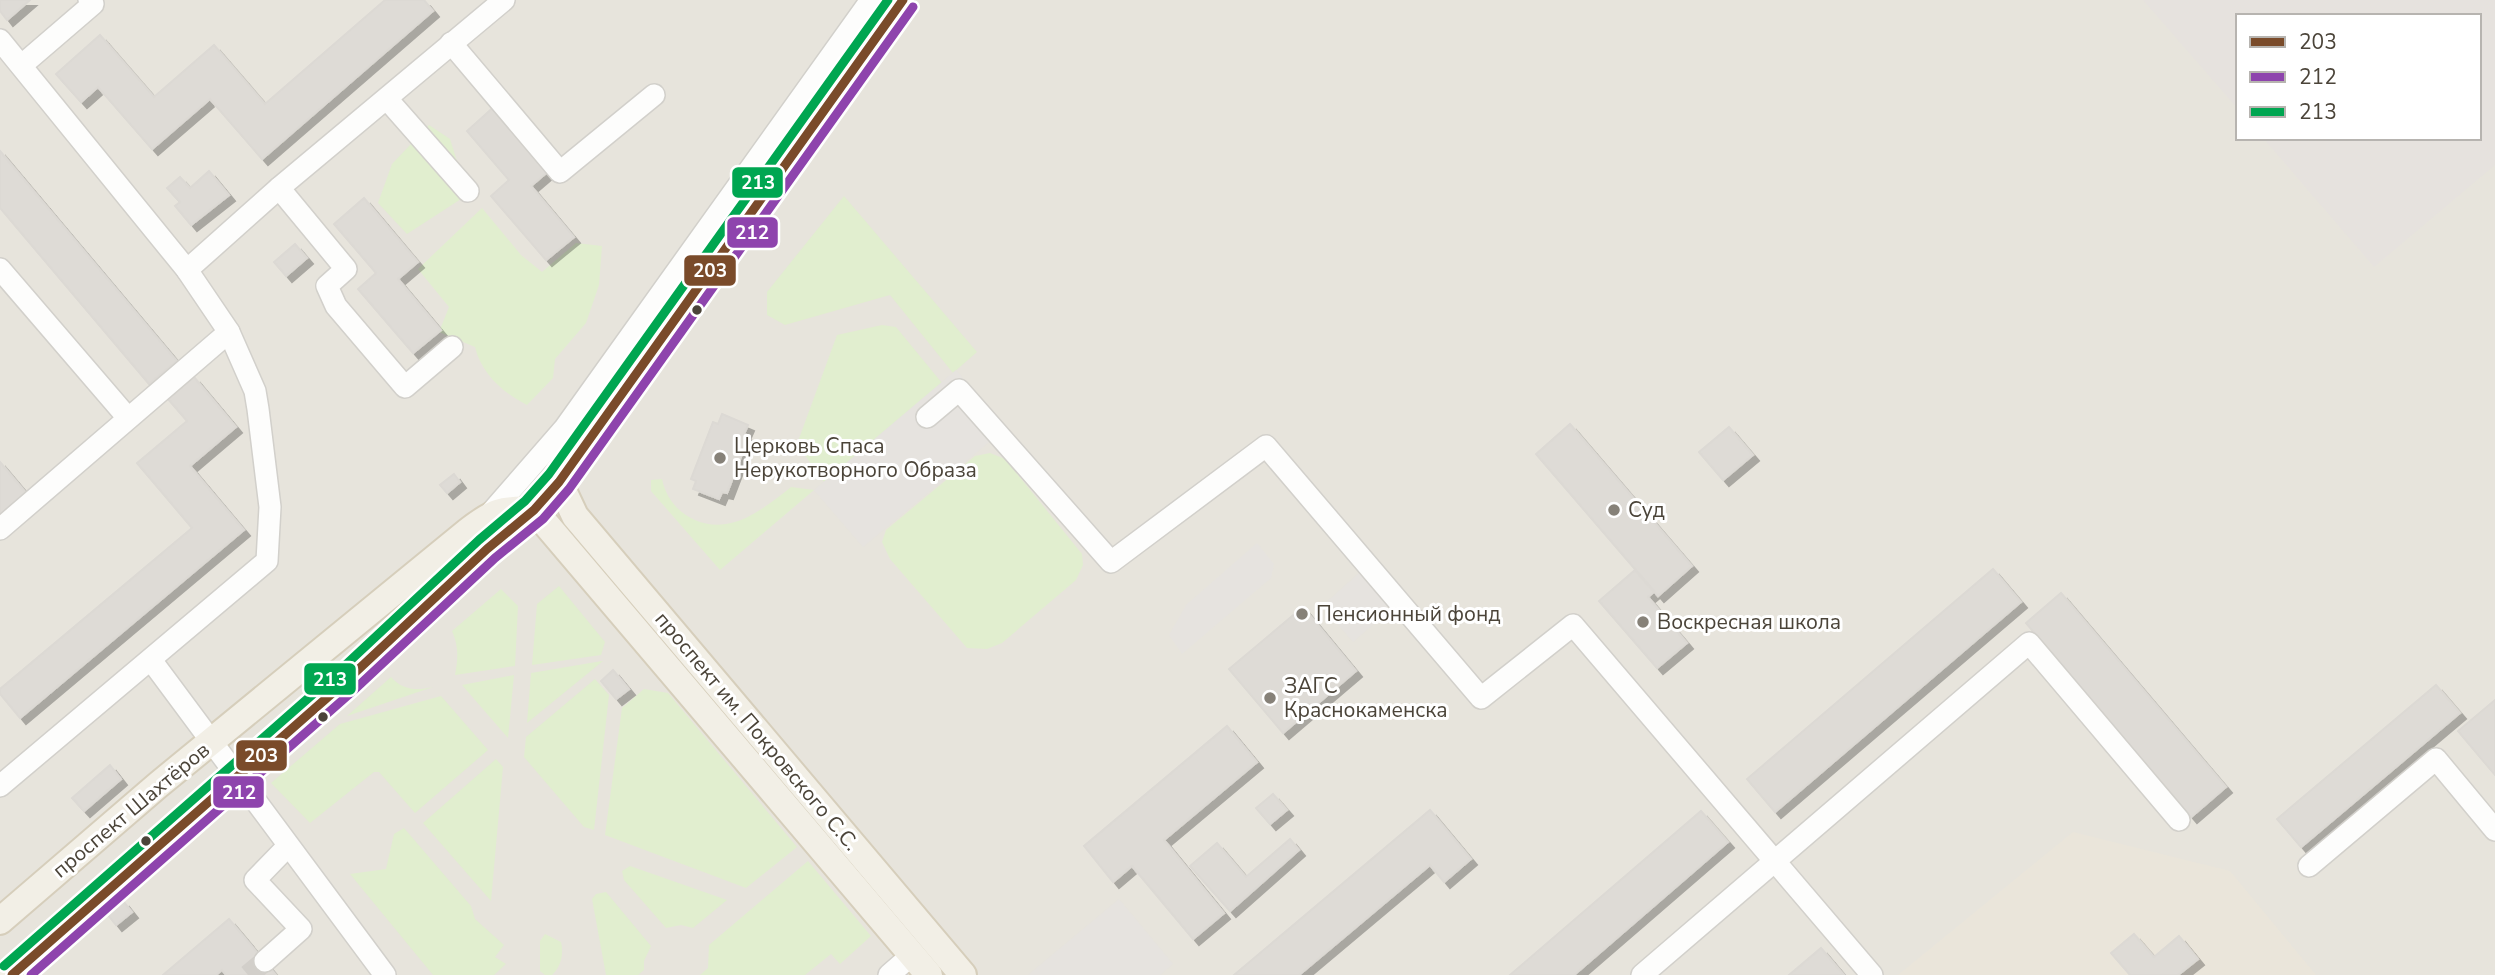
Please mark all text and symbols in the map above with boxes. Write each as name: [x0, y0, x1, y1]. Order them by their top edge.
legend: [2236, 14, 2481, 140]
text: 203: [2299, 28, 2337, 56]
text: 212: [2299, 63, 2337, 91]
text: 213: [2299, 98, 2337, 126]
line badge: 213: [731, 166, 784, 199]
text: 213: [741, 170, 775, 196]
line badge: 212: [726, 216, 779, 249]
text: 212: [735, 220, 769, 246]
line badge: 203: [683, 254, 737, 287]
text: 203: [693, 258, 727, 284]
unlabelled marker: [690, 303, 704, 317]
place label: Церковь Спаса Нерукотворного Образа: [734, 432, 977, 484]
marker: Церковь Спаса Нерукотворного Образа: [712, 450, 728, 466]
place label: Суд: [1628, 496, 1665, 524]
marker: Суд: [1606, 502, 1622, 518]
place label: Пенсионный фонд: [1316, 600, 1501, 628]
street label: проспект им. Покровского С.С.: [649, 606, 865, 856]
marker: Пенсионный фонд: [1294, 606, 1310, 622]
place label: Воскресная школа: [1657, 608, 1841, 636]
marker: Воскресная школа: [1635, 614, 1651, 630]
line badge: 213: [303, 662, 357, 696]
text: 213: [313, 667, 347, 693]
place label: ЗАГС Краснокаменска: [1284, 672, 1448, 724]
marker: ЗАГС Краснокаменска: [1262, 690, 1278, 706]
unlabelled marker: [316, 710, 330, 724]
street label: проспект Шахтёров: [47, 736, 215, 884]
line badge: 203: [235, 739, 288, 772]
text: 203: [244, 743, 278, 769]
line badge: 212: [212, 775, 265, 809]
text: 212: [222, 780, 256, 806]
unlabelled marker: [139, 834, 153, 848]

